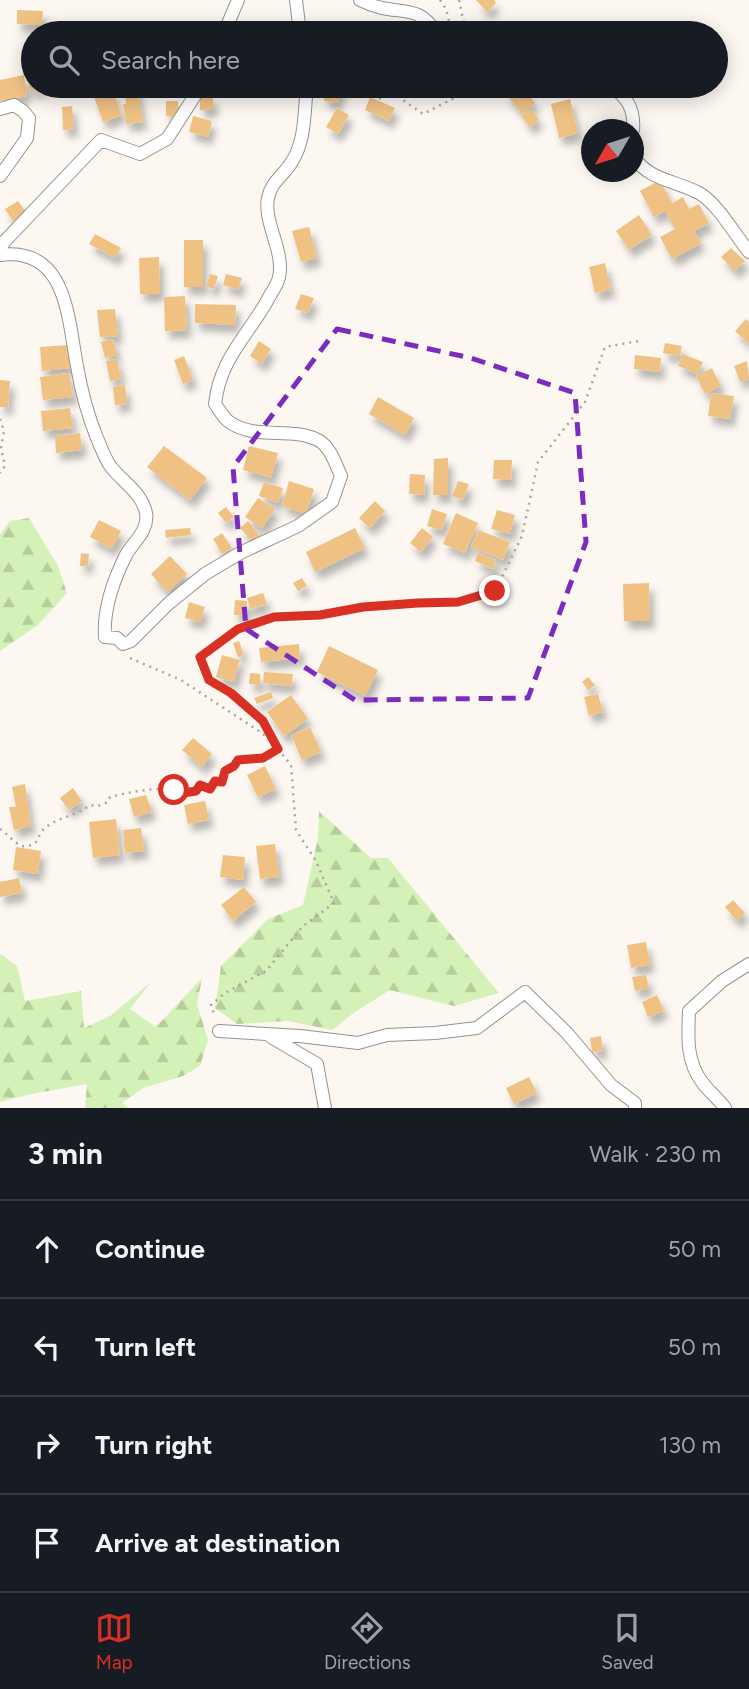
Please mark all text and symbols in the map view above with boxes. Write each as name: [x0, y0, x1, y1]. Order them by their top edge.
search box: [21, 21, 728, 98]
icon: search: [45, 41, 83, 79]
text: Search here: [101, 44, 240, 76]
north arrow: [581, 119, 644, 182]
route end: [479, 575, 510, 606]
route start: [158, 774, 189, 805]
text: 3 min: [28, 1135, 103, 1172]
text: Walk · 230 m: [589, 1140, 721, 1168]
icon: ahead: [28, 1230, 66, 1268]
text: Continue: [95, 1233, 205, 1265]
text: 50 m: [668, 1235, 721, 1263]
icon: left: [28, 1328, 66, 1366]
text: Turn left: [95, 1331, 196, 1363]
text: 50 m: [668, 1333, 721, 1361]
icon: right: [28, 1426, 66, 1464]
text: Turn right: [95, 1429, 212, 1461]
text: 130 m: [659, 1431, 721, 1459]
icon: arrive: [28, 1524, 66, 1562]
text: Arrive at destination: [95, 1527, 340, 1559]
tab: Map: [95, 1609, 133, 1674]
tab: Directions: [324, 1609, 411, 1674]
tab: Saved: [601, 1609, 654, 1674]

